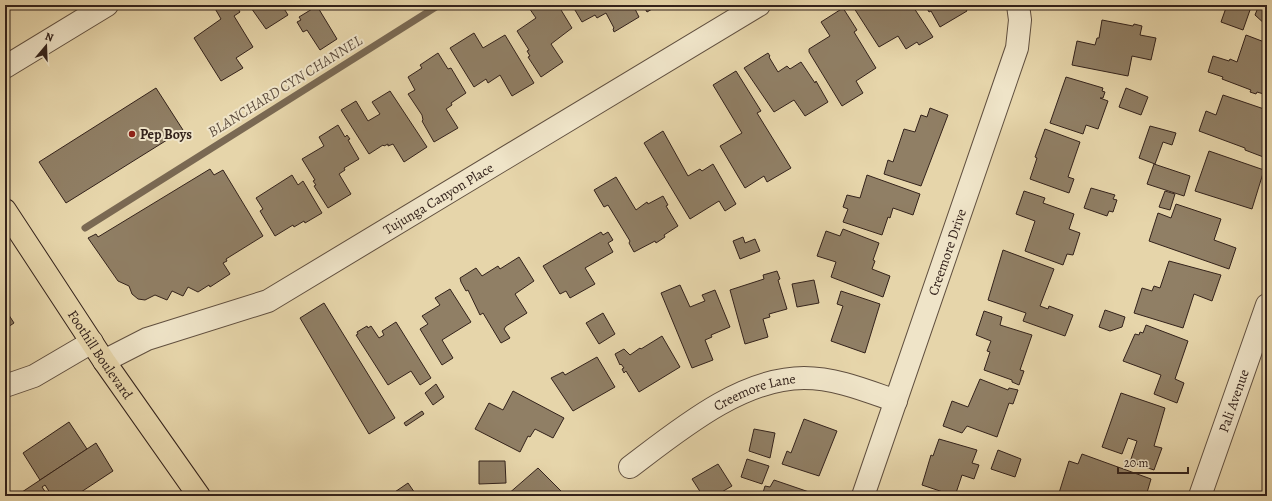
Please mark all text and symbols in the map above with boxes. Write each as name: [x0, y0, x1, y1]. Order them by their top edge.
north arrow: [26, 26, 66, 66]
text: N: [43, 29, 55, 45]
water label: BLANCHARD CYN CHANNEL: [204, 30, 367, 142]
place label: Pep Boys: [140, 125, 192, 144]
marker: Pep Boys: [127, 129, 137, 139]
street label: Tujunga Canyon Place: [380, 158, 497, 239]
street label: Creemore Drive: [924, 206, 971, 298]
street label: Foothill Boulevard: [63, 306, 137, 403]
street label: Pali Avenue: [1214, 367, 1254, 435]
street label: Creemore Lane: [710, 369, 797, 416]
scale bar: [1118, 449, 1188, 475]
text: 20 m: [1124, 455, 1148, 471]

